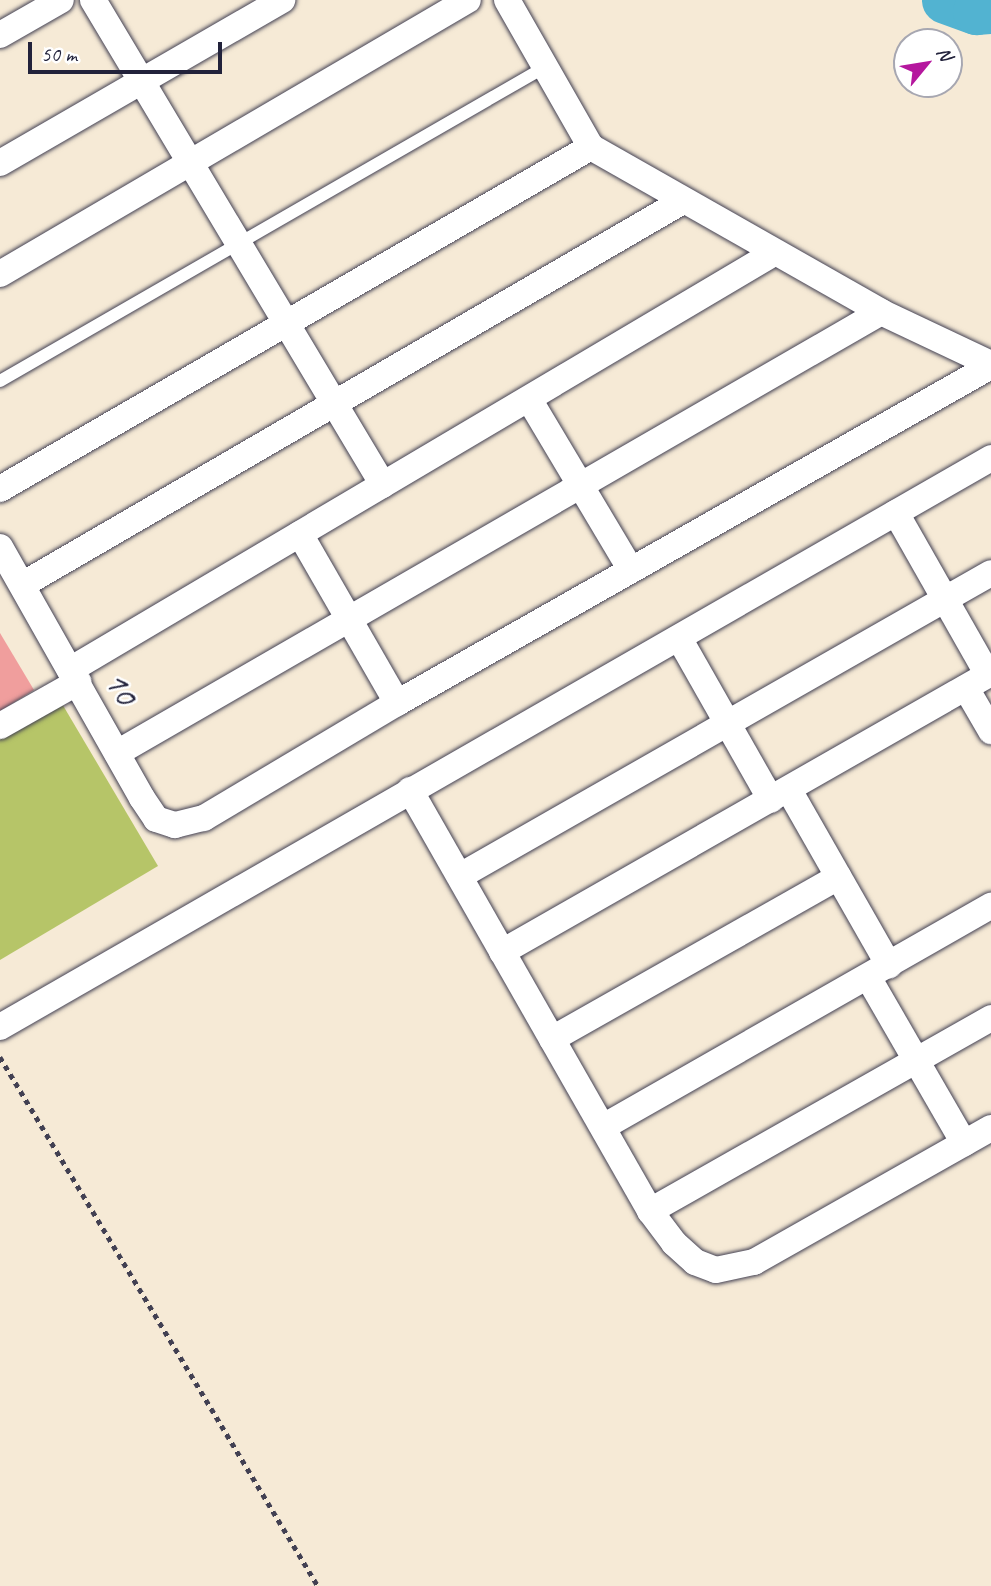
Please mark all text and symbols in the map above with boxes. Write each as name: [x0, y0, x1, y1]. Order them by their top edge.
scale bar: [32, 28, 226, 72]
north arrow: [893, 28, 963, 98]
text: 50 m: [41, 41, 77, 67]
text: N: [931, 42, 958, 65]
street label: 10: [95, 664, 147, 712]

